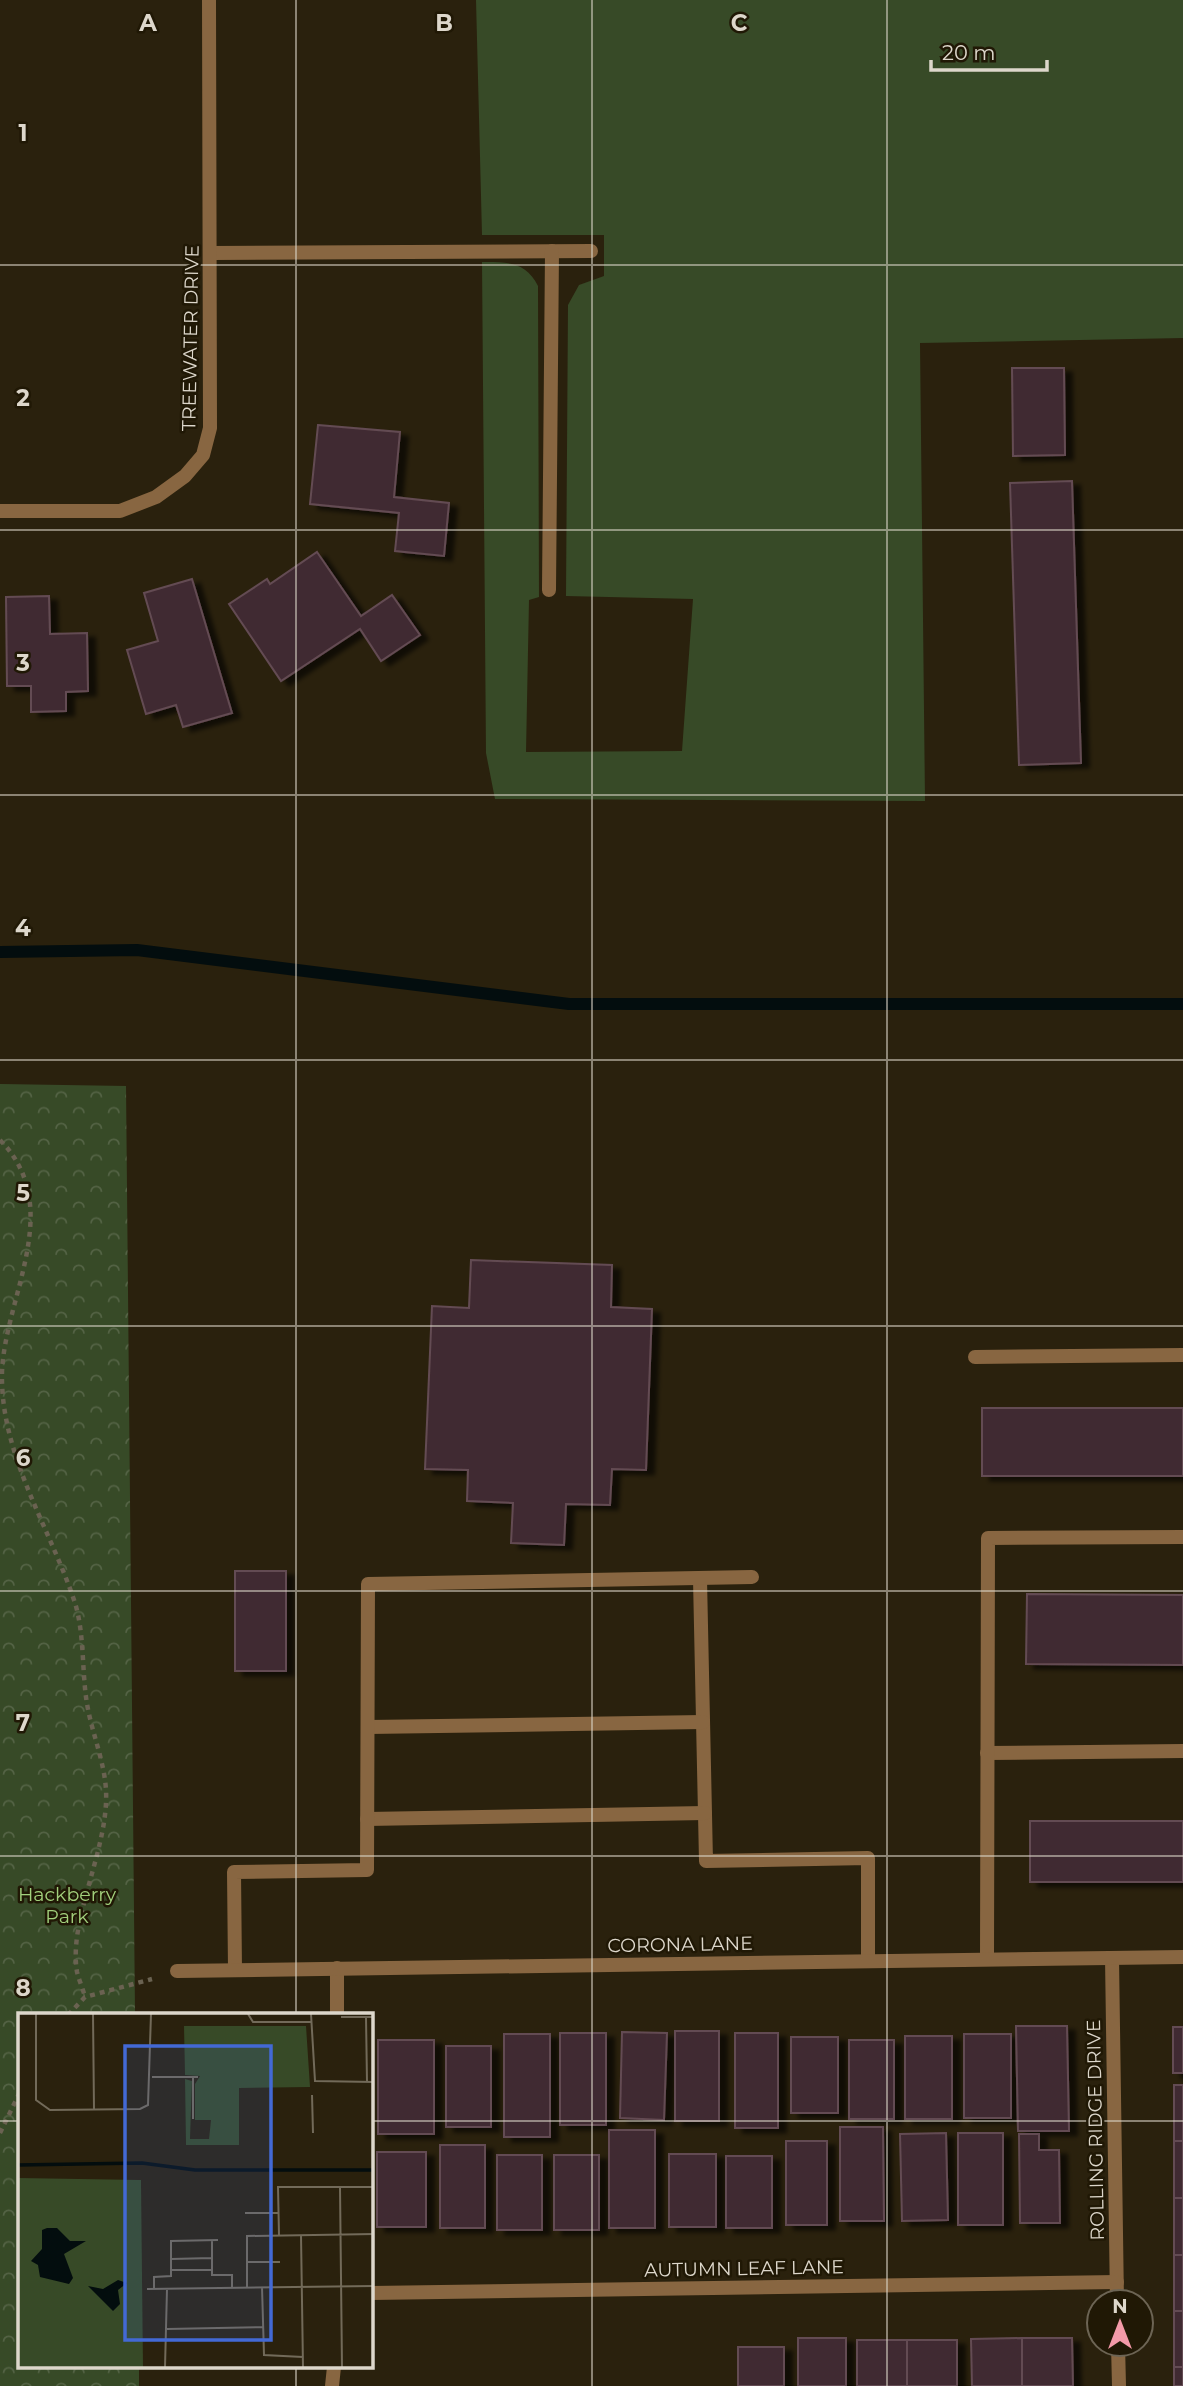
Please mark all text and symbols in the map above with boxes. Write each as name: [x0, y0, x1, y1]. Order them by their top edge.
text: A: [138, 9, 157, 37]
text: B: [435, 9, 453, 37]
text: C: [731, 9, 748, 37]
scale bar: [931, 28, 1046, 72]
text: 20 m: [942, 40, 996, 65]
text: 1: [18, 119, 28, 147]
street label: TREEWATER DRIVE: [177, 245, 204, 431]
text: 2: [16, 384, 30, 412]
text: 3: [15, 649, 30, 677]
text: 4: [15, 914, 31, 942]
text: 5: [16, 1179, 30, 1207]
text: 6: [16, 1444, 31, 1472]
text: 7: [16, 1709, 30, 1737]
park label: Hackberry Park: [18, 1883, 117, 1928]
street label: CORONA LANE: [607, 1932, 753, 1957]
text: 8: [15, 1974, 31, 2002]
inset map: [18, 2013, 373, 2368]
street label: ROLLING RIDGE DRIVE: [1082, 2019, 1109, 2241]
street label: AUTUMN LEAF LANE: [644, 2255, 844, 2282]
north arrow: [1085, 2288, 1155, 2358]
text: N: [1112, 2295, 1128, 2318]

